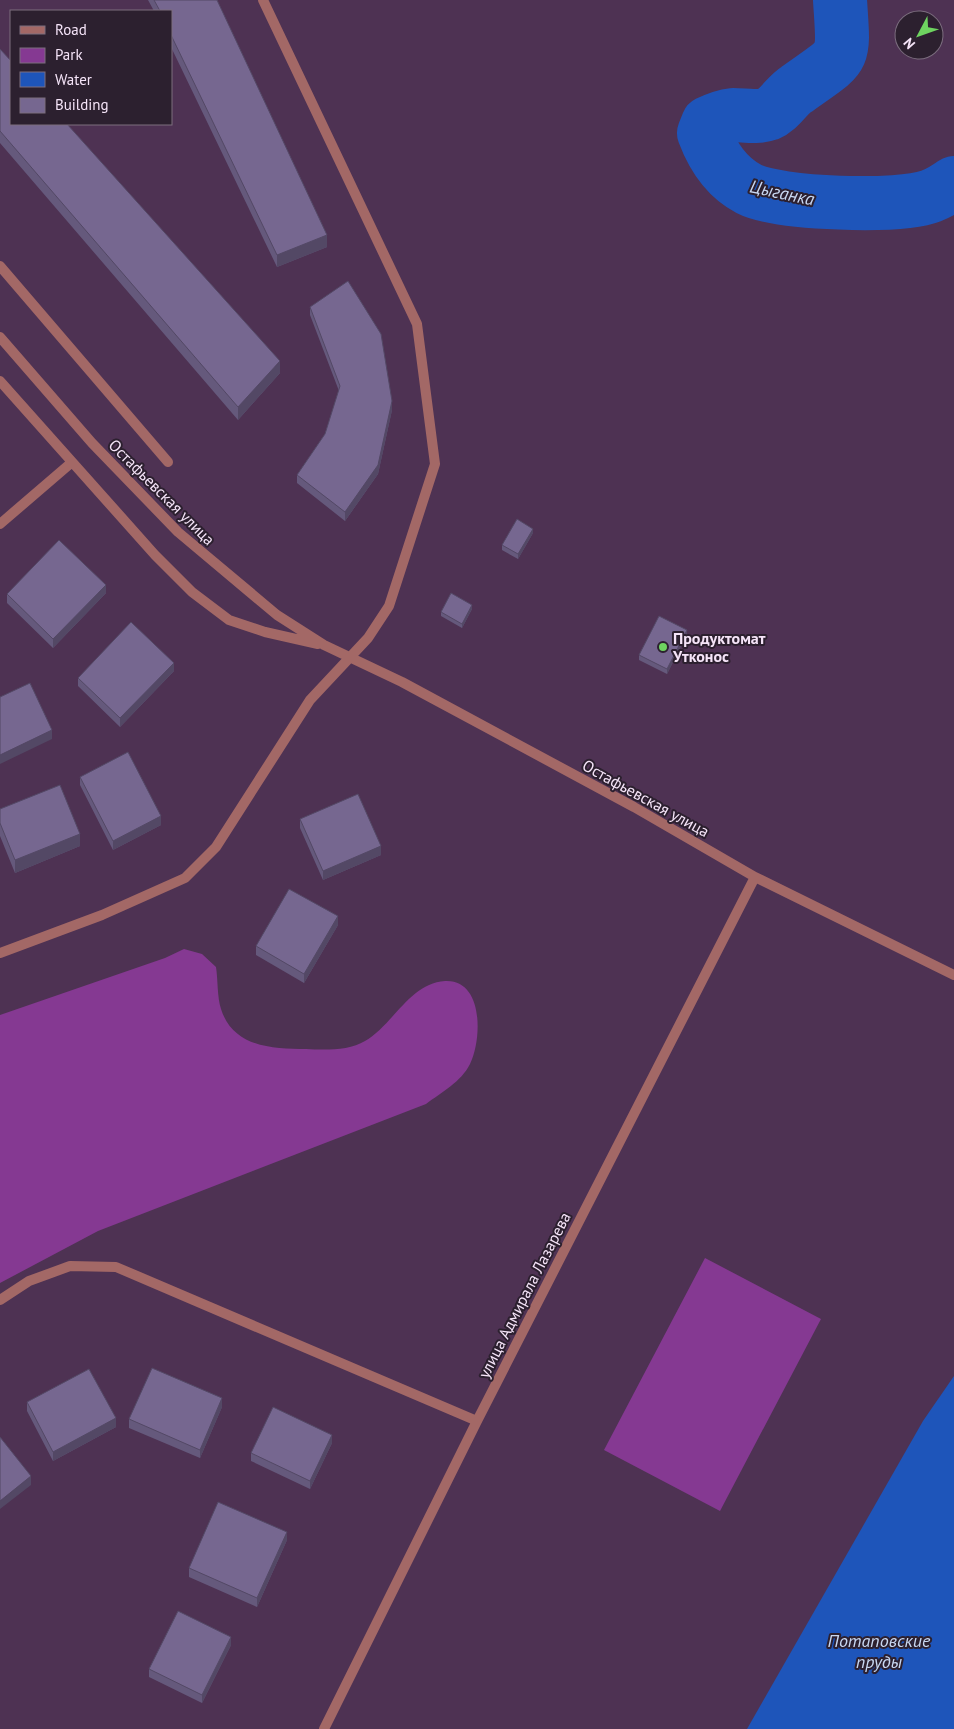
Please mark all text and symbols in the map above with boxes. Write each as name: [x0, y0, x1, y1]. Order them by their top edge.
legend: [10, 10, 172, 125]
north arrow: [894, 10, 944, 60]
text: Road: [55, 20, 87, 39]
text: N: [899, 34, 919, 53]
text: Park: [55, 45, 83, 64]
text: Water: [55, 70, 92, 89]
text: Building: [55, 95, 109, 114]
water label: Цыганка: [748, 174, 817, 211]
street label: Остафьевская улица: [105, 435, 219, 549]
place label: Продуктомат Утконос: [672, 628, 766, 666]
marker: Продуктомат Утконос: [657, 641, 669, 653]
street label: Остафьевская улица: [579, 755, 713, 841]
street label: улица Адмирала Лазарева: [473, 1209, 575, 1381]
water label: Потаповские пруды: [828, 1629, 931, 1673]

